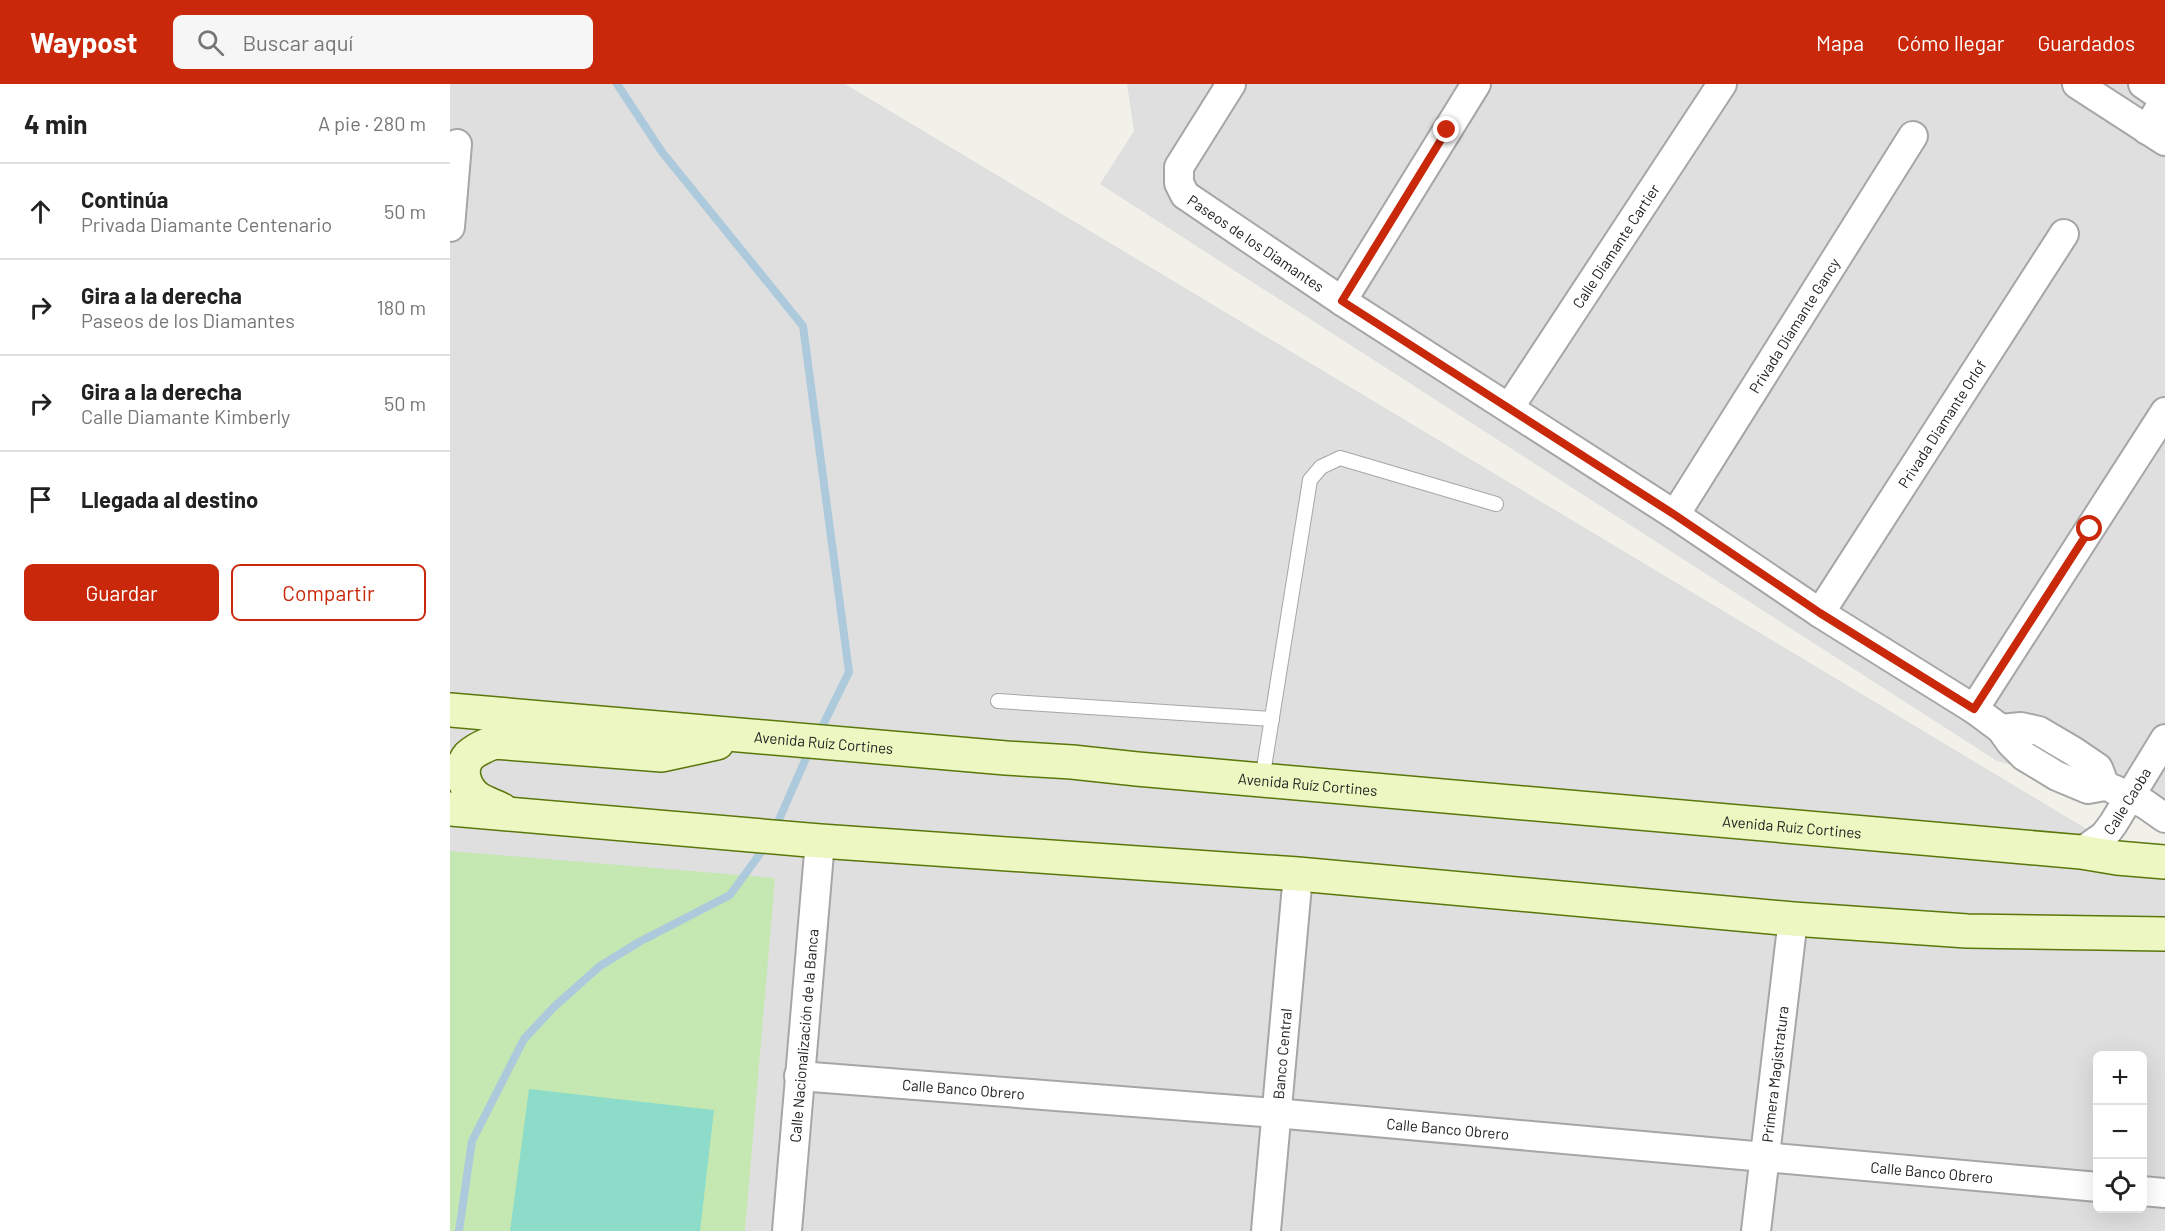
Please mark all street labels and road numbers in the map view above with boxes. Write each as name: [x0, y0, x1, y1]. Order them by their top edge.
street label: Calle Diamante Cartier: [1568, 180, 1663, 311]
street label: Paseos de los Diamantes: [1184, 191, 1328, 295]
street label: Privada Diamante Gancy: [1745, 254, 1843, 396]
street label: Privada Diamante Orlof: [1894, 356, 1990, 491]
street label: Avenida Ruíz Cortines: [753, 727, 894, 757]
street label: Calle Caoba: [2099, 764, 2154, 838]
street label: Avenida Ruíz Cortines: [1237, 769, 1378, 799]
street label: Avenida Ruíz Cortines: [1721, 811, 1862, 842]
street label: Calle Nacionalización de la Banca: [786, 928, 822, 1143]
street label: Primera Magistratura: [1758, 1005, 1792, 1143]
street label: Banco Central: [1269, 1008, 1295, 1100]
street label: Calle Banco Obrero: [901, 1075, 1026, 1103]
street label: Calle Banco Obrero: [1386, 1114, 1510, 1143]
street label: Calle Banco Obrero: [1870, 1158, 1994, 1187]

